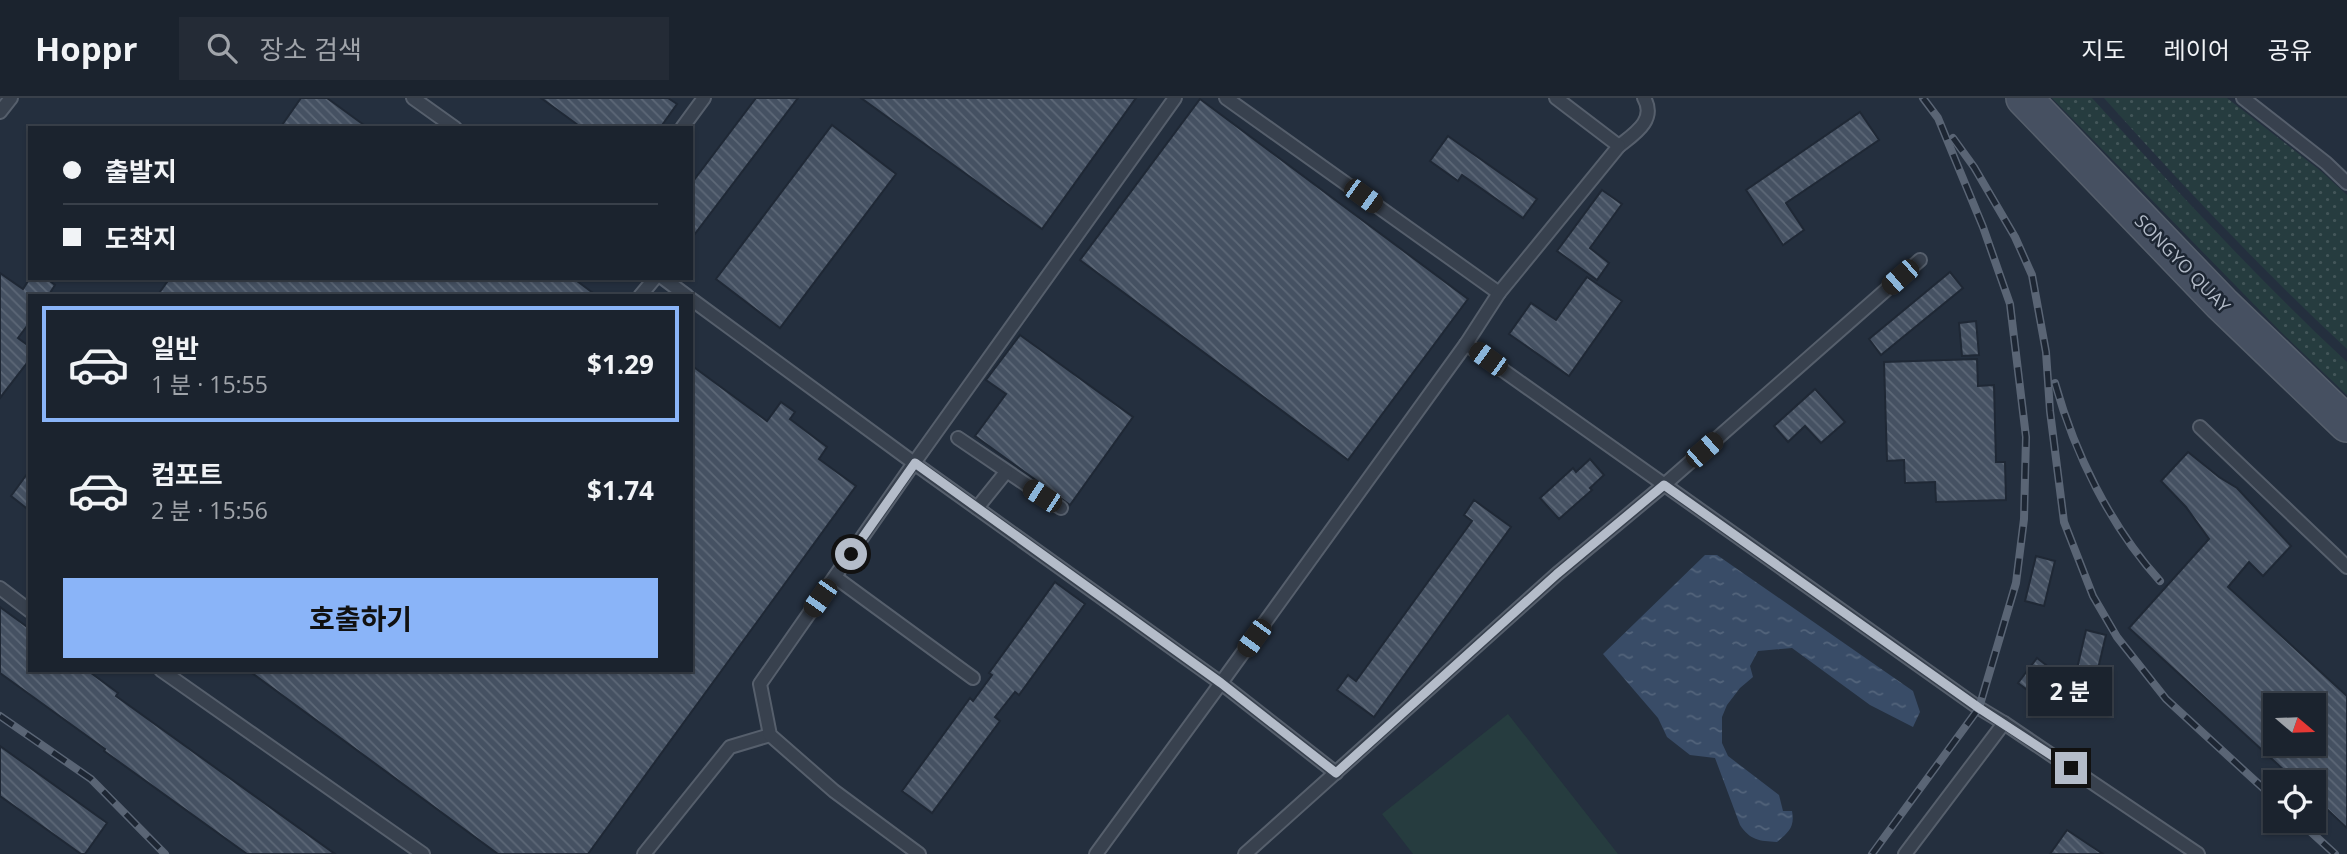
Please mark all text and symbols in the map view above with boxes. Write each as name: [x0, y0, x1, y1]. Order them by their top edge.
search box: [179, 17, 669, 80]
text: Hoppr: [35, 26, 137, 71]
icon: search: [203, 29, 241, 67]
text: 장소 검색: [259, 31, 362, 67]
text: 지도: [2081, 33, 2126, 66]
text: 레이어: [2164, 33, 2230, 66]
text: 공유: [2268, 33, 2312, 66]
text: 출발지: [105, 153, 177, 189]
car: [1340, 175, 1387, 217]
street label: SONGYO QUAY: [2130, 209, 2237, 318]
text: 도착지: [105, 220, 177, 256]
car: [1878, 255, 1923, 299]
text: 일반: [151, 330, 199, 366]
icon: car: [67, 333, 130, 396]
car: [1465, 338, 1512, 380]
text: $1.29: [587, 346, 654, 382]
text: 1 분 · 15:55: [151, 368, 268, 400]
car: [1682, 428, 1727, 472]
text: 컴포트: [151, 456, 223, 492]
icon: car: [67, 459, 130, 522]
text: $1.74: [587, 472, 654, 508]
car: [1019, 476, 1066, 516]
text: 2 분 · 15:56: [151, 494, 268, 526]
route start: [835, 538, 867, 570]
car: [800, 575, 841, 621]
button: 호출하기: [63, 578, 658, 658]
car: [1234, 615, 1275, 661]
callout: 2 분: [2029, 666, 2113, 716]
text: 2 분: [2050, 675, 2090, 707]
north arrow: [2263, 693, 2326, 756]
map controls: [2263, 693, 2326, 833]
route end: [2055, 752, 2087, 784]
button: locate: [2263, 770, 2326, 833]

